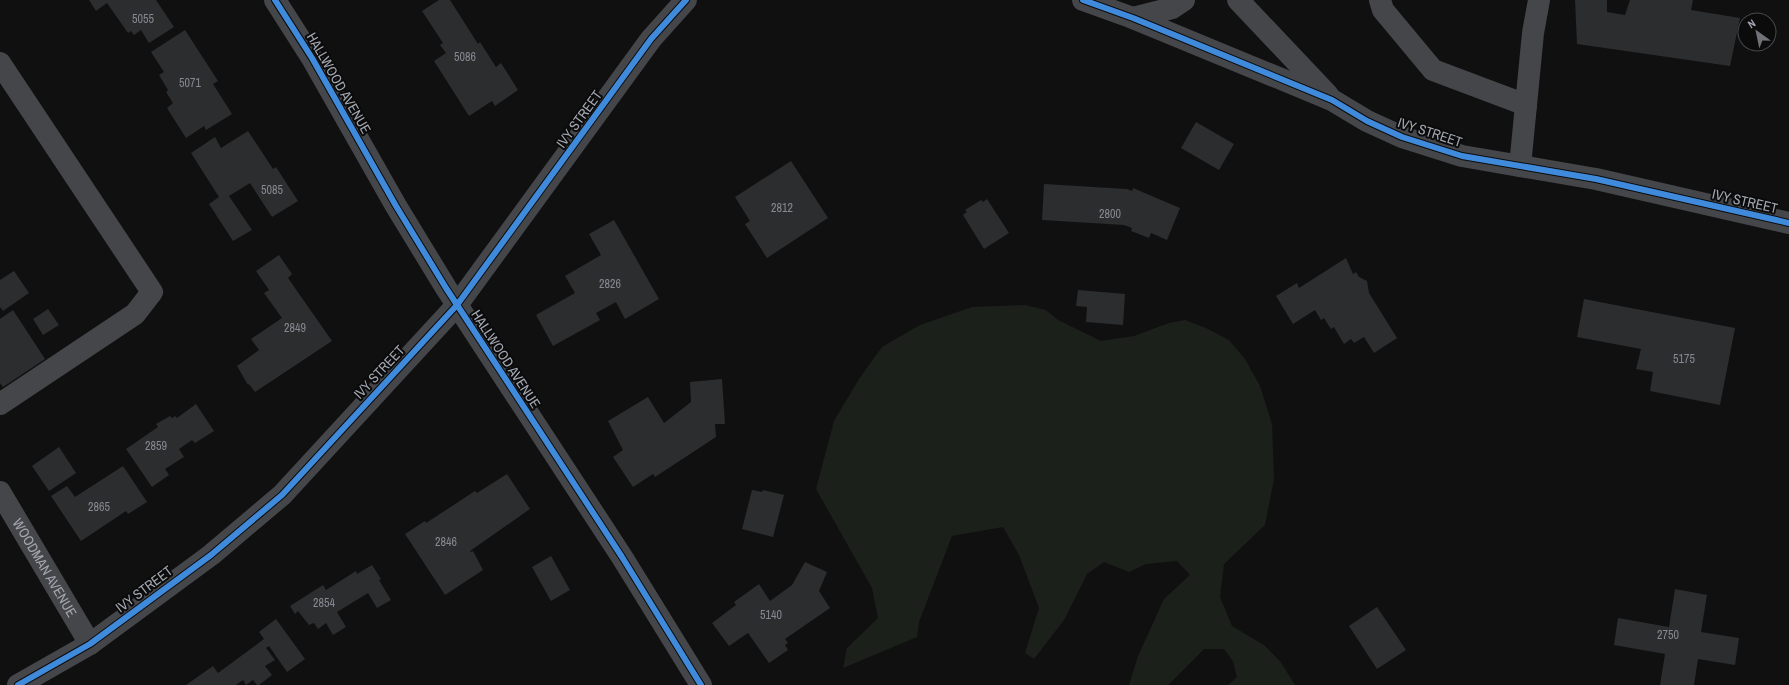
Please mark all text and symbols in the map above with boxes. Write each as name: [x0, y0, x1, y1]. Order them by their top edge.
house number: 5055: [132, 11, 154, 27]
north arrow: [1737, 12, 1777, 52]
text: N: [1745, 16, 1758, 31]
street label: HALLWOOD AVENUE: [303, 29, 375, 137]
house number: 5086: [454, 49, 476, 65]
house number: 5071: [179, 75, 201, 91]
street label: IVY STREET: [552, 87, 606, 151]
street label: IVY STREET: [1395, 113, 1465, 151]
house number: 5085: [261, 182, 283, 198]
street label: IVY STREET: [1710, 185, 1780, 217]
house number: 2812: [771, 200, 793, 216]
house number: 2800: [1099, 206, 1121, 222]
house number: 2826: [599, 276, 621, 292]
street label: HALLWOOD AVENUE: [467, 306, 545, 412]
house number: 2849: [284, 320, 306, 336]
street label: IVY STREET: [350, 341, 408, 403]
house number: 5175: [1673, 351, 1695, 367]
house number: 2859: [145, 438, 167, 454]
house number: 2865: [88, 499, 110, 515]
street label: WOODMAN AVENUE: [9, 515, 81, 620]
house number: 2846: [435, 534, 457, 550]
street label: IVY STREET: [112, 562, 176, 616]
house number: 2854: [313, 595, 335, 611]
house number: 5140: [760, 607, 782, 623]
house number: 2750: [1657, 627, 1679, 643]

